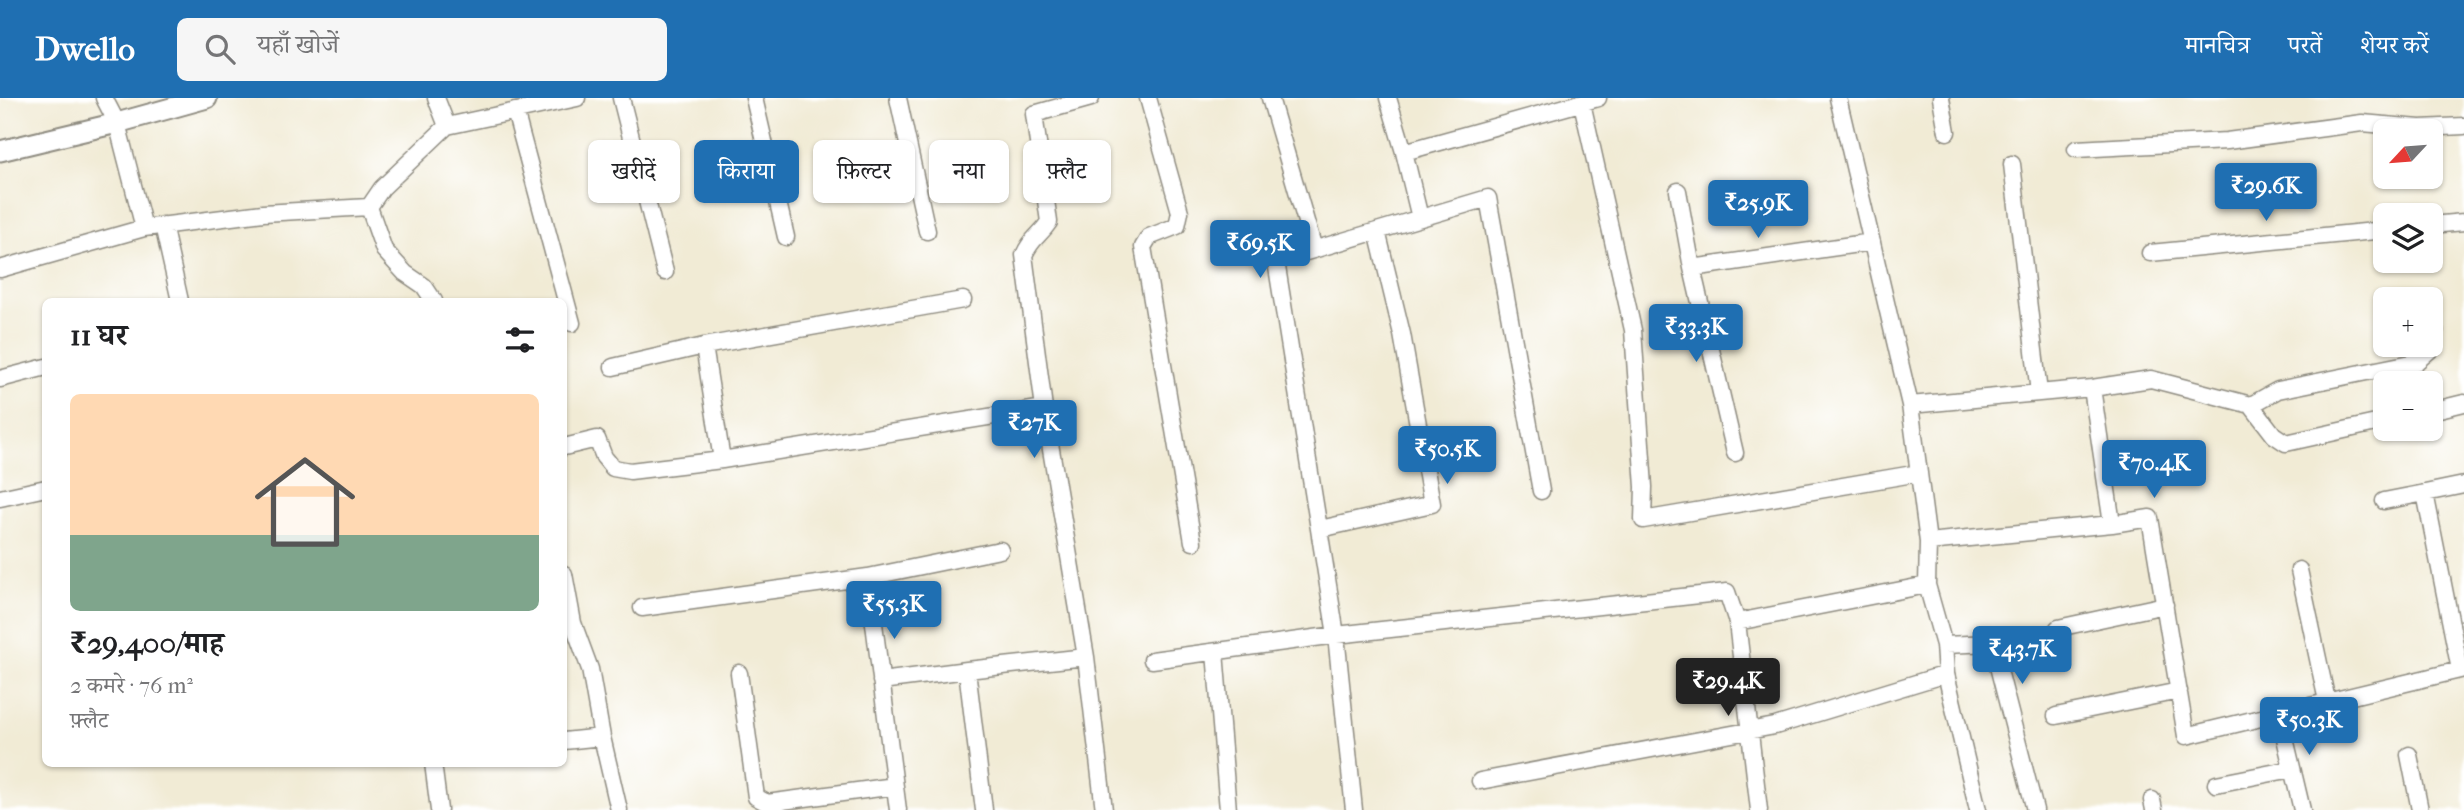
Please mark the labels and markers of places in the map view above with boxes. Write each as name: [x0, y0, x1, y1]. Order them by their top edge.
pin: ₹29.6K: [2209, 164, 2323, 223]
pin: ₹25.9K: [1701, 180, 1815, 240]
pin: ₹69.5K: [1203, 220, 1317, 280]
pin: ₹33.3K: [1639, 304, 1753, 364]
pin: ₹27K: [993, 400, 1075, 460]
pin: ₹50.5K: [1390, 426, 1504, 486]
pin: ₹70.4K: [2097, 440, 2211, 500]
pin: ₹55.3K: [837, 582, 951, 641]
pin: ₹43.7K: [1965, 626, 2079, 686]
pin: ₹29.4K: [1671, 658, 1785, 718]
pin: ₹50.3K: [2252, 698, 2366, 757]

